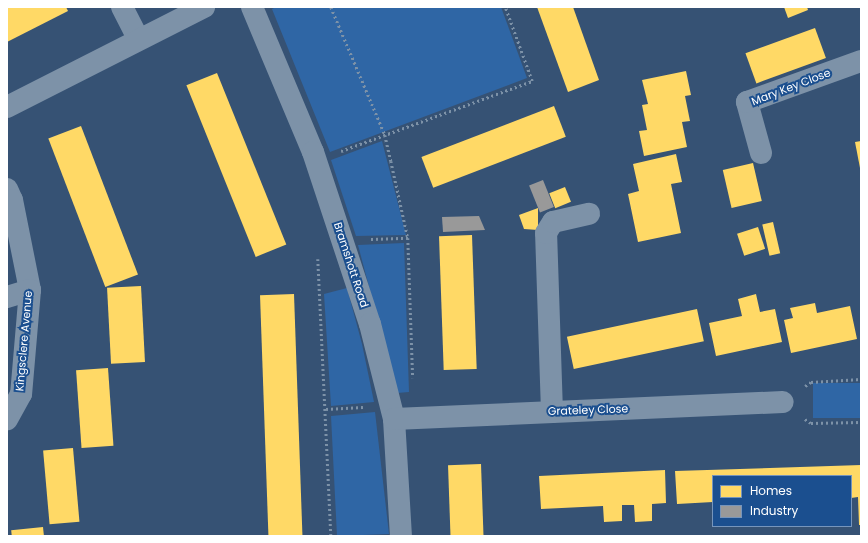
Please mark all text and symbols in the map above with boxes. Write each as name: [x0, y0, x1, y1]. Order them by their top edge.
street label: Mary Key Close: [750, 66, 832, 108]
street label: Bramshott Road: [331, 221, 371, 309]
street label: Kingsclere Avenue: [13, 290, 35, 392]
street label: Grateley Close: [548, 402, 628, 418]
legend: [712, 475, 852, 527]
text: Homes: [750, 482, 792, 499]
text: Industry: [750, 502, 798, 519]

